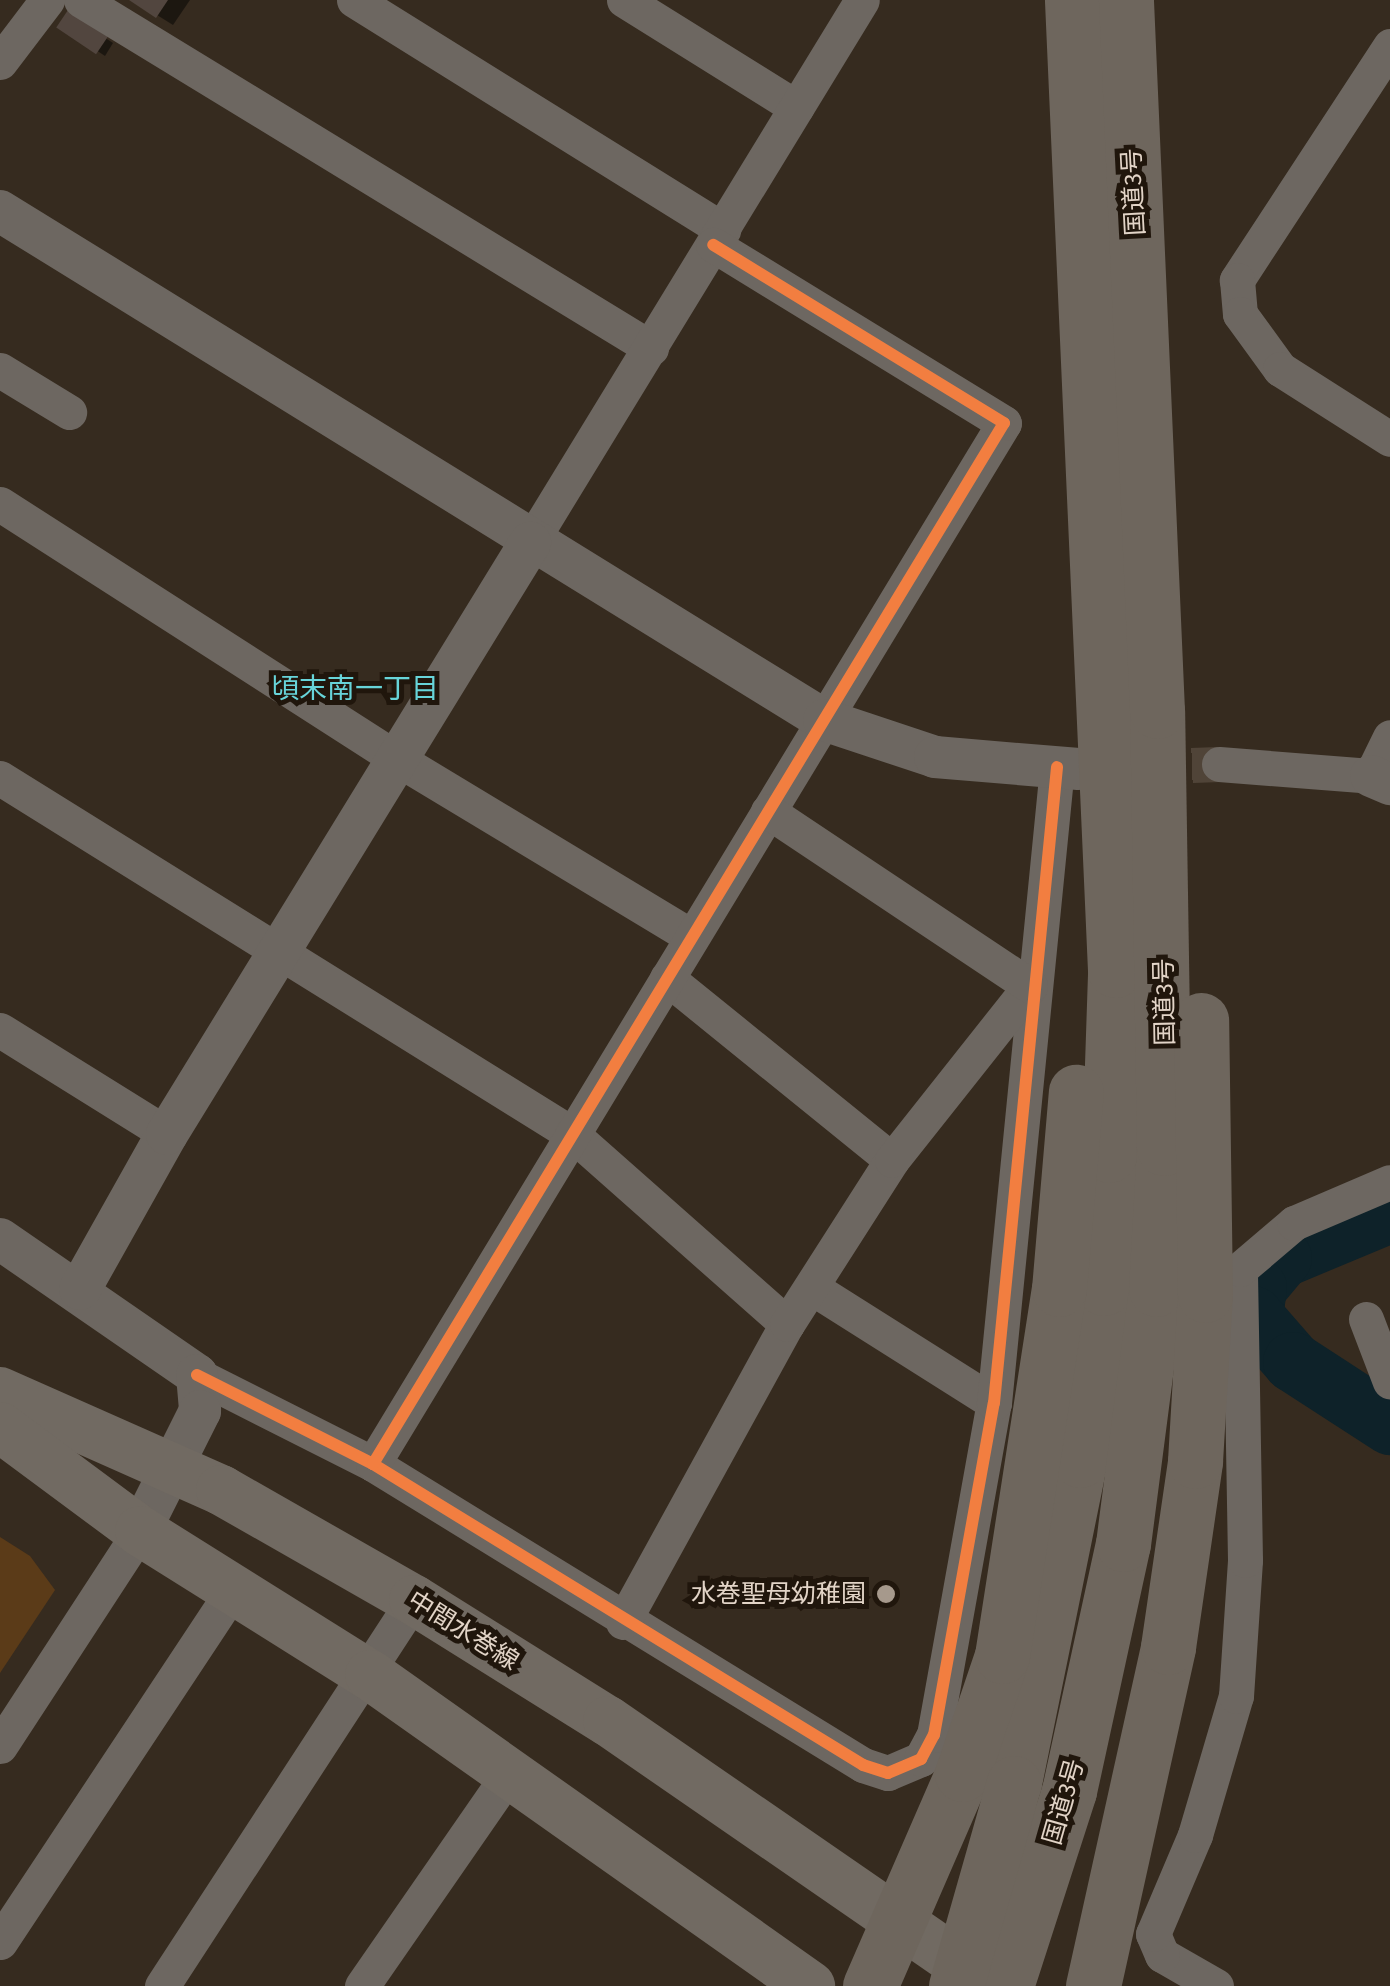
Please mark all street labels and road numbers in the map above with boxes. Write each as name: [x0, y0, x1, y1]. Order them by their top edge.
street label: 国道3号: [1117, 148, 1151, 236]
street label: 国道3号: [1149, 958, 1181, 1046]
street label: 中間水巻線: [402, 1585, 524, 1677]
street label: 国道3号: [1038, 1756, 1090, 1848]

